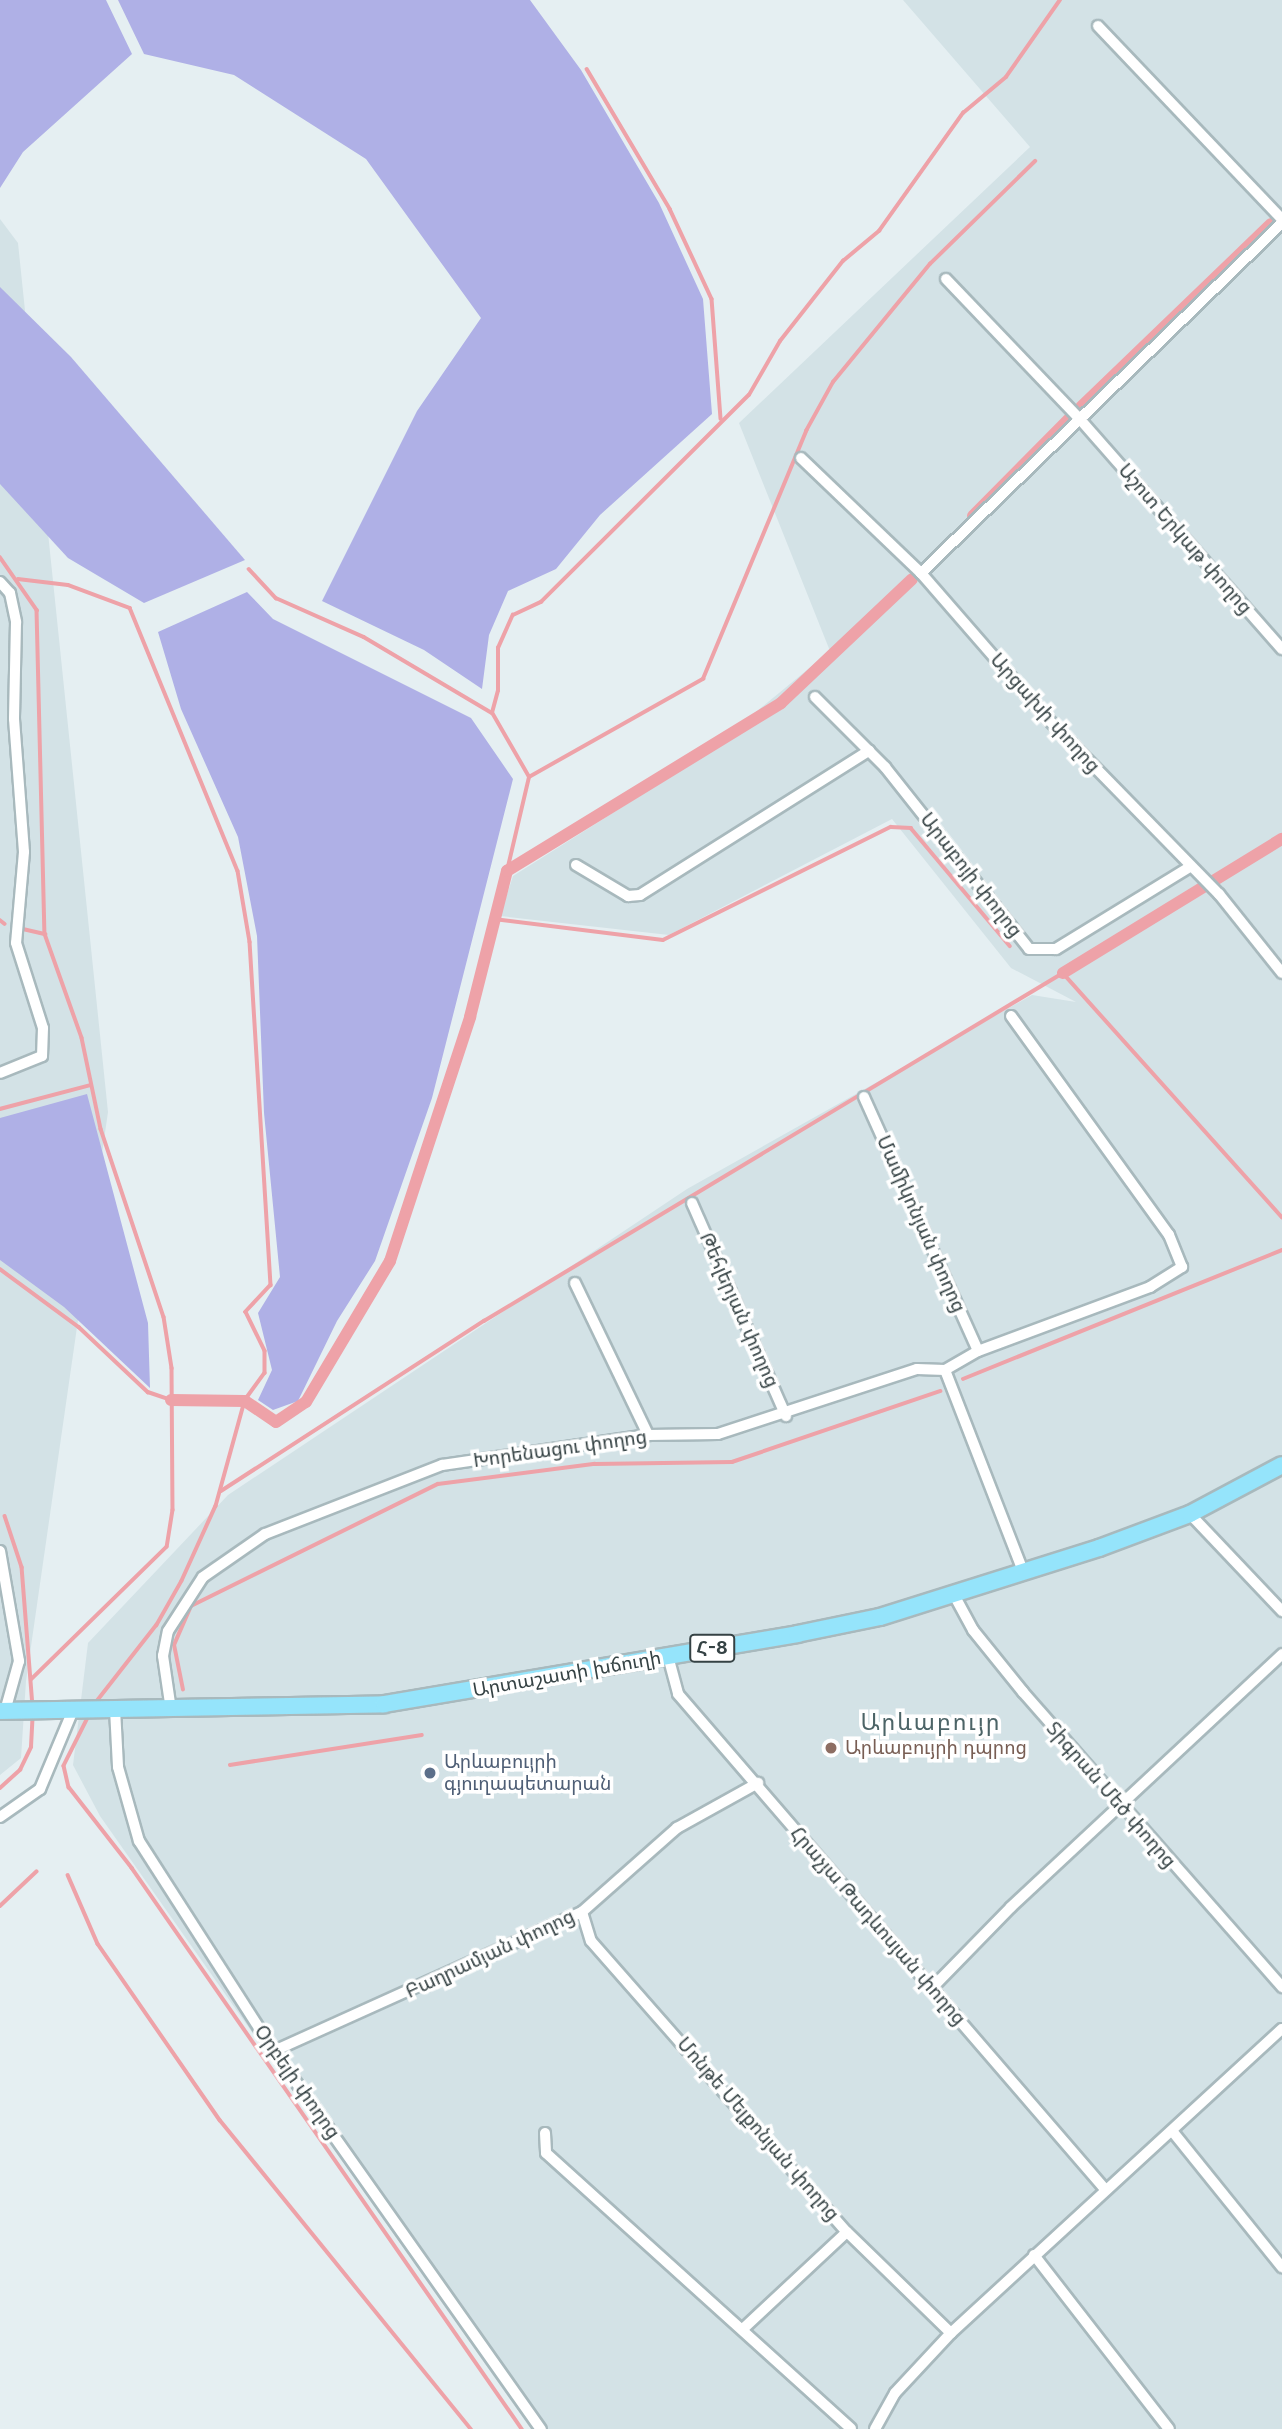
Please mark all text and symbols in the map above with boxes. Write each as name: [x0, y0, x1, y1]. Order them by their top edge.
street label: Աշոտ Երկաթ փողոց: [1113, 459, 1257, 619]
street label: Արցախի փողոց: [985, 649, 1105, 777]
street label: Արաբոյի փողոց: [915, 808, 1027, 942]
street label: Մամիկոնյան փողոց: [872, 1132, 970, 1316]
street label: Թեհլերյան փողոց: [695, 1229, 783, 1391]
street label: Խորենացու փողոց: [472, 1426, 648, 1472]
road number: Հ-8: [688, 1633, 736, 1662]
street label: Արտաշատի խճուղի: [471, 1646, 663, 1702]
district label: Արևաբույր: [862, 1708, 1000, 1736]
street label: Տիգրան Մեծ փողոց: [1041, 1717, 1181, 1873]
place label: Արևաբույրի դպրոց: [845, 1737, 1027, 1759]
marker: Արևաբույրի դպրոց: [823, 1740, 839, 1756]
place label: Արևաբույրի գյուղապետարան: [444, 1751, 611, 1795]
marker: Արևաբույրի գյուղապետարան: [422, 1765, 438, 1781]
street label: Հրաչյա Թադևոսյան փողոց: [786, 1822, 970, 2030]
street label: Բաղրամյան փողոց: [402, 1905, 578, 2003]
street label: Օրբելի փողոց: [249, 2021, 345, 2143]
street label: Մոնթե Մելքոնյան փողոց: [672, 2033, 844, 2225]

